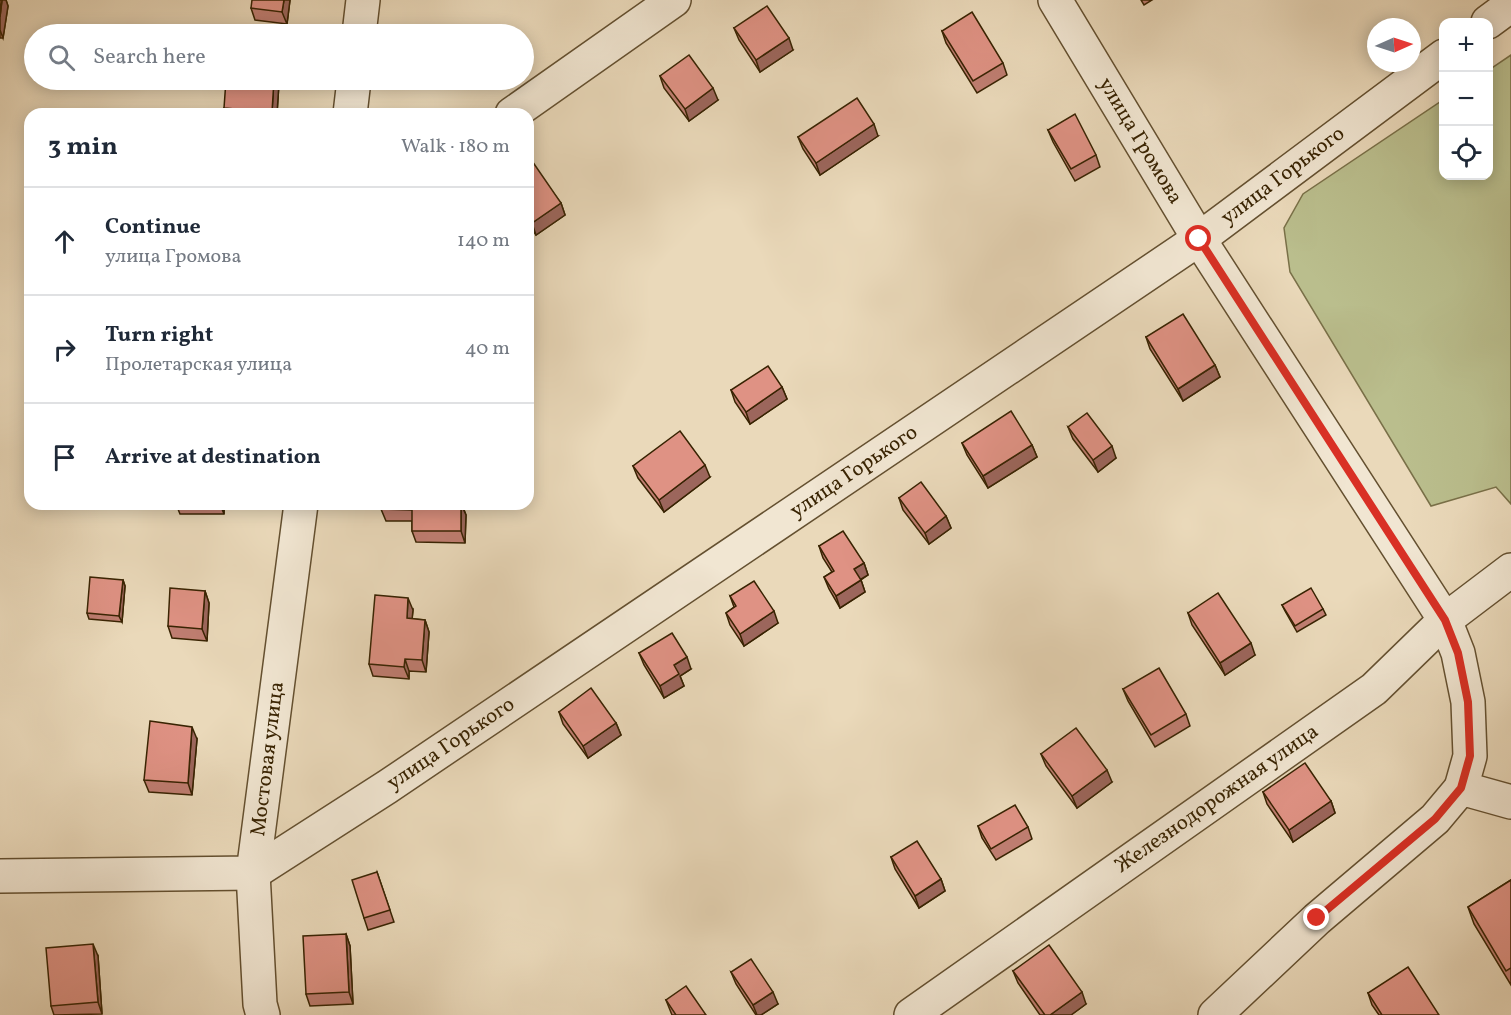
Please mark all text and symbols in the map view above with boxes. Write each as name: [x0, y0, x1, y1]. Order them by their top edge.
north arrow: [1367, 18, 1421, 72]
map controls: [1439, 18, 1493, 180]
button: +: [1439, 18, 1493, 72]
search box: [24, 24, 534, 90]
icon: search: [45, 41, 78, 74]
text: Search here: [93, 42, 206, 73]
street label: улица Громова: [1091, 72, 1189, 210]
button: −: [1439, 72, 1493, 126]
street label: улица Горького: [1215, 120, 1351, 232]
button: locate: [1439, 126, 1493, 180]
text: 3 min: [48, 129, 118, 165]
text: Walk · 180 m: [401, 133, 510, 161]
text: Continue: [105, 212, 201, 243]
icon: ahead: [48, 225, 81, 258]
route start: [1185, 225, 1211, 251]
text: 140 m: [457, 227, 510, 255]
text: улица Громова: [105, 243, 241, 271]
text: Turn right: [105, 320, 213, 351]
icon: right: [48, 333, 81, 366]
text: 40 m: [465, 335, 510, 363]
text: Пролетарская улица: [105, 351, 292, 379]
street label: улица Горького: [784, 418, 924, 526]
icon: arrive: [48, 441, 81, 474]
text: Arrive at destination: [105, 442, 321, 473]
street label: Мостовая улица: [244, 680, 292, 838]
street label: улица Горького: [381, 690, 521, 798]
street label: Железнодорожная улица: [1109, 717, 1325, 881]
route end: [1303, 904, 1329, 930]

